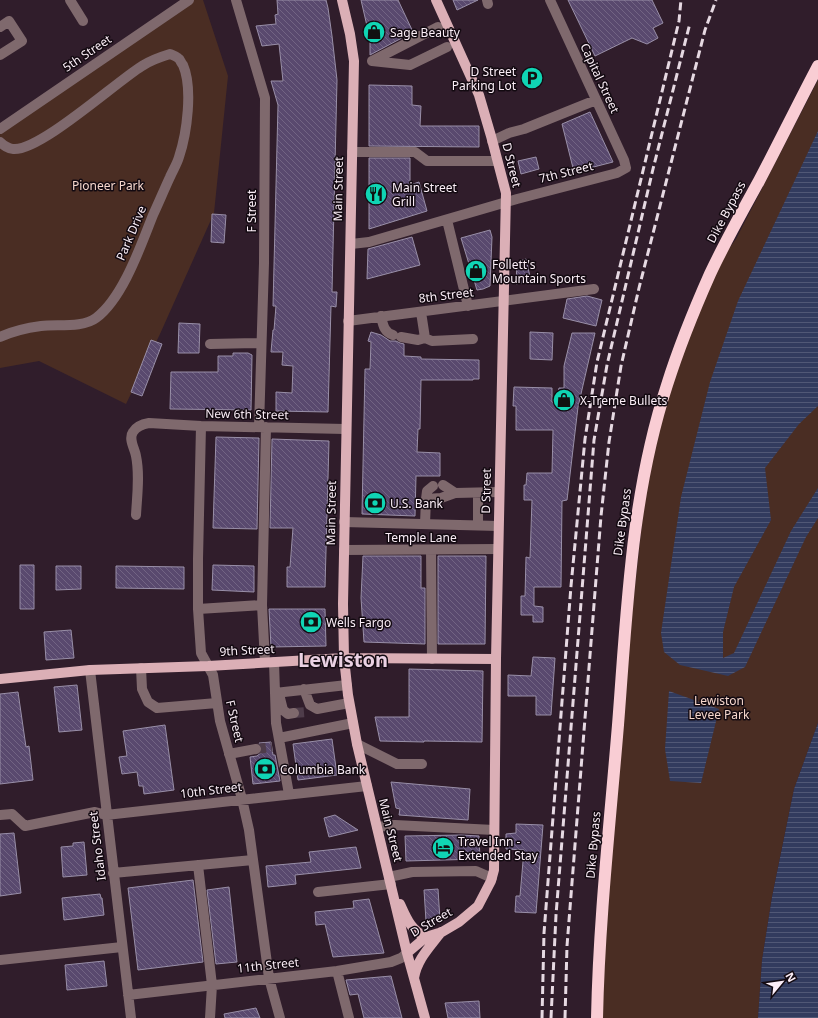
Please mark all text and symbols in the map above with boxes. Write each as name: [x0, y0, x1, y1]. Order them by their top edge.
shop icon: Sage Beauty: [361, 19, 387, 45]
place label: Sage Beauty: [390, 24, 461, 41]
street label: 5th Street: [59, 30, 115, 75]
street label: Capital Street: [576, 40, 624, 116]
place label: D Street Parking Lot: [452, 63, 517, 94]
parking icon: D Street Parking Lot: [519, 65, 545, 91]
street label: D Street: [498, 141, 526, 190]
street label: Main Street: [329, 156, 347, 222]
street label: 7th Street: [537, 157, 595, 187]
park label: Pioneer Park: [72, 177, 145, 194]
street label: Dike Bypass: [703, 178, 750, 246]
place label: Main Street Grill: [392, 179, 457, 210]
restaurant icon: Main Street Grill: [363, 181, 389, 207]
street label: F Street: [243, 189, 260, 232]
street label: Park Drive: [112, 203, 150, 263]
place label: Follett's Mountain Sports: [492, 256, 586, 287]
shop icon: Follett's Mountain Sports: [463, 258, 489, 284]
street label: 8th Street: [418, 283, 475, 307]
shop icon: X-Treme Bullets: [551, 387, 577, 413]
place label: X-Treme Bullets: [580, 392, 668, 409]
street label: New 6th Street: [205, 405, 290, 423]
street label: D Street: [477, 467, 495, 514]
street label: Main Street: [322, 480, 340, 546]
street label: Dike Bypass: [609, 487, 635, 557]
bank icon: U.S. Bank: [362, 490, 388, 516]
place label: U.S. Bank: [390, 495, 444, 512]
street label: Temple Lane: [385, 529, 457, 546]
bank icon: Wells Fargo: [298, 609, 324, 635]
place label: Wells Fargo: [326, 614, 391, 631]
street label: 9th Street: [219, 640, 276, 660]
district label: Lewiston: [298, 646, 388, 673]
park label: Lewiston Levee Park: [689, 692, 750, 723]
street label: F Street: [222, 698, 248, 744]
bank icon: Columbia Bank: [252, 756, 278, 782]
place label: Columbia Bank: [280, 761, 366, 778]
street label: 10th Street: [179, 778, 244, 802]
street label: Main Street: [375, 797, 407, 864]
street label: Idaho Street: [84, 810, 110, 882]
street label: Dike Bypass: [582, 810, 604, 879]
place label: Travel Inn - Extended Stay: [458, 833, 539, 864]
hotel icon: Travel Inn - Extended Stay: [430, 835, 456, 861]
street label: D Street: [407, 903, 455, 941]
street label: 11th Street: [236, 953, 300, 977]
north arrow: [762, 962, 802, 1002]
text: N: [782, 969, 800, 984]

